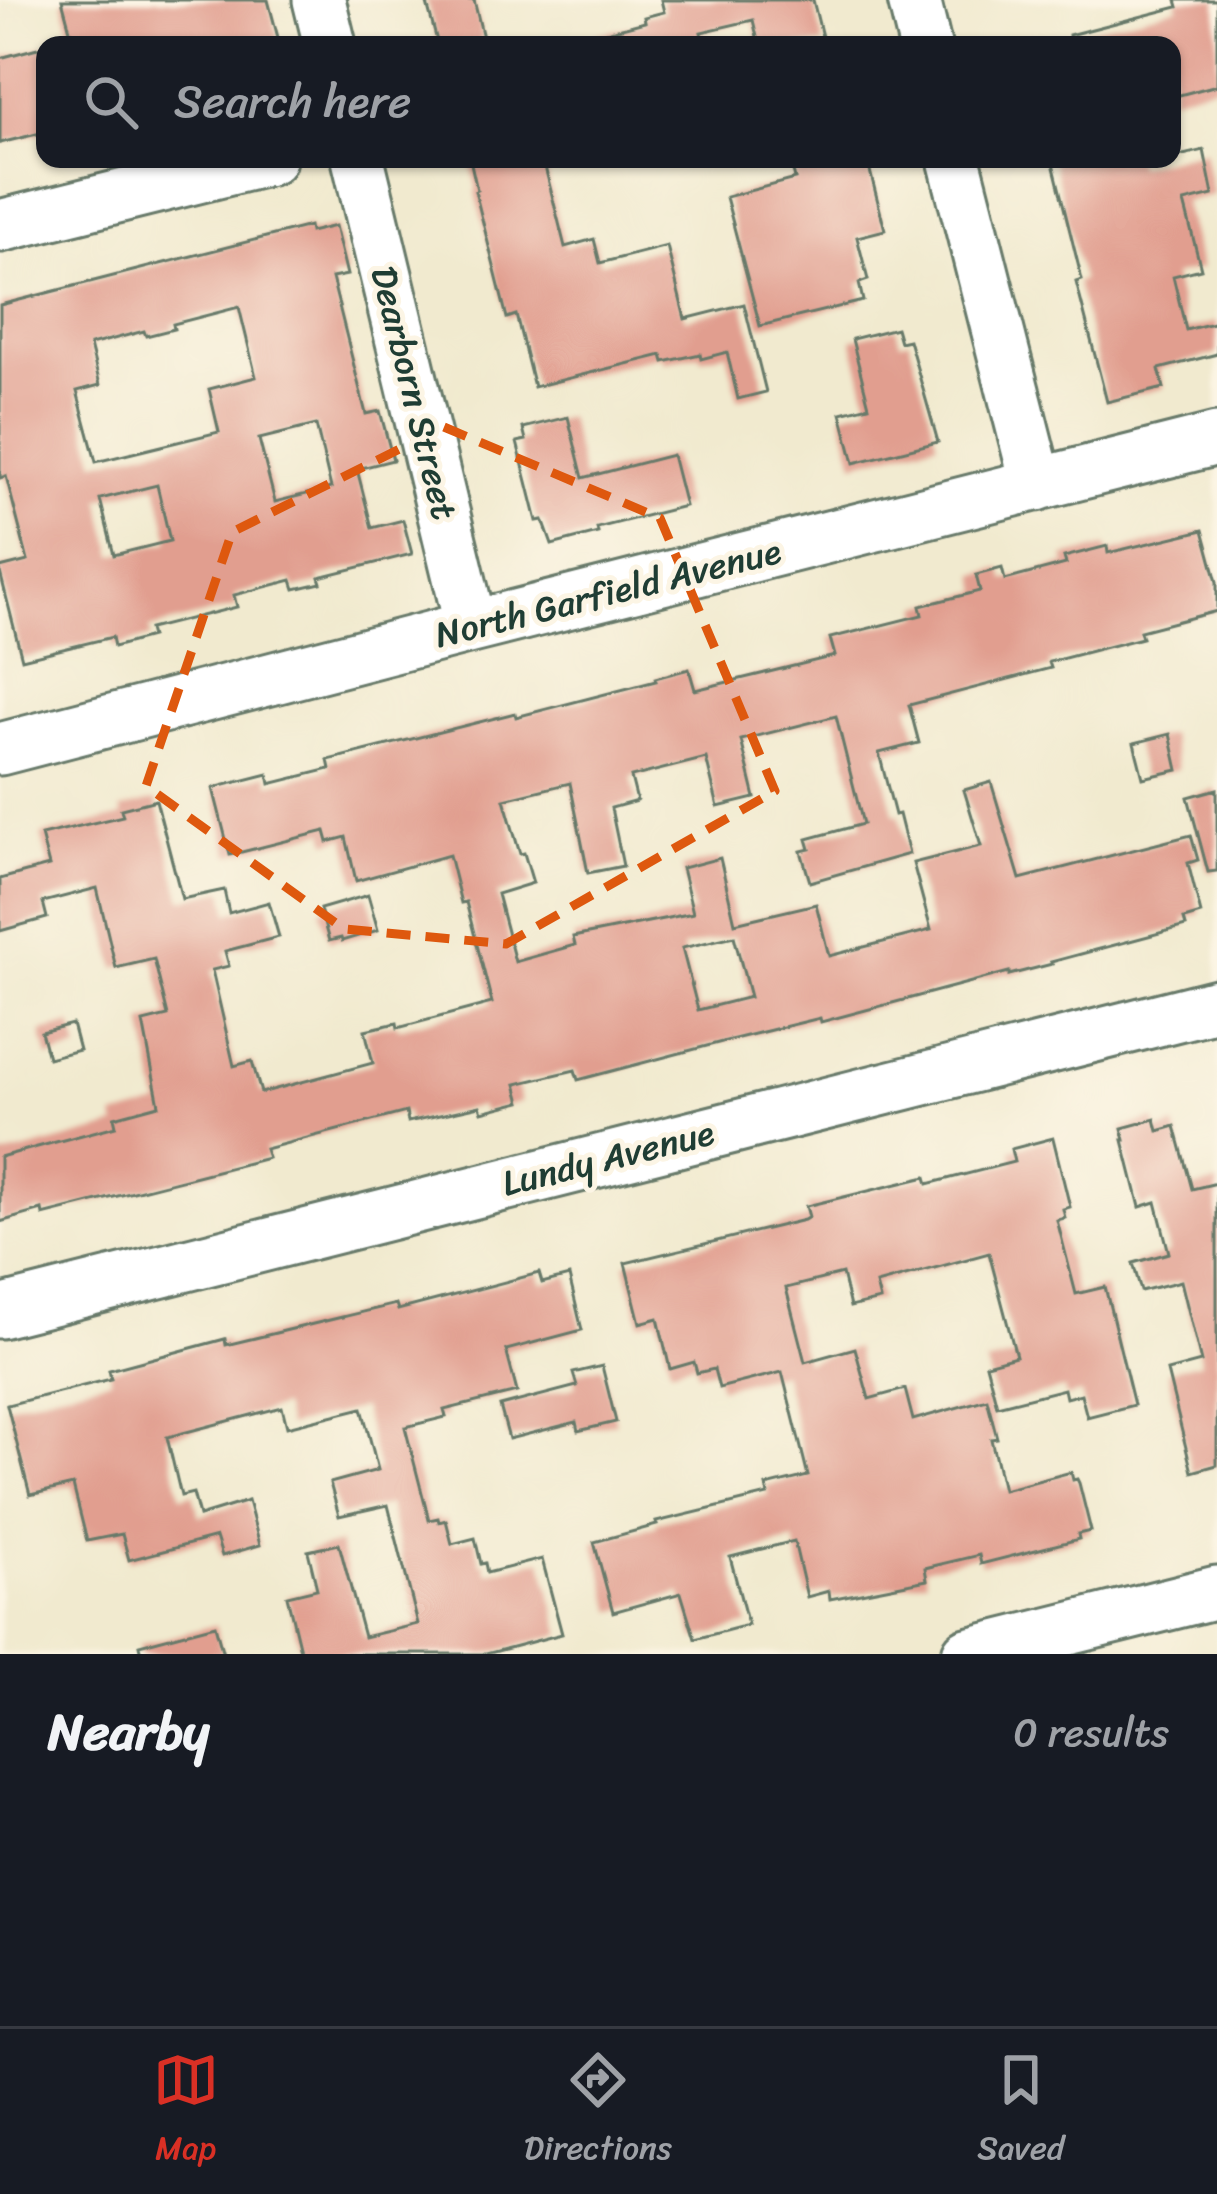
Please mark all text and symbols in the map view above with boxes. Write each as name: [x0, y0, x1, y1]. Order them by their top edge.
search box: [36, 36, 1181, 168]
text: Search here: [174, 62, 411, 142]
icon: search: [78, 69, 144, 135]
street label: Dearborn Street: [352, 259, 476, 527]
street label: North Garfield Avenue: [428, 519, 788, 667]
street label: Lundy Avenue: [495, 1101, 721, 1215]
text: Nearby: [48, 1687, 209, 1777]
text: 0 results: [1013, 1698, 1169, 1767]
tab: Map: [153, 2047, 219, 2177]
tab: Directions: [524, 2047, 672, 2177]
tab: Saved: [977, 2047, 1064, 2177]

